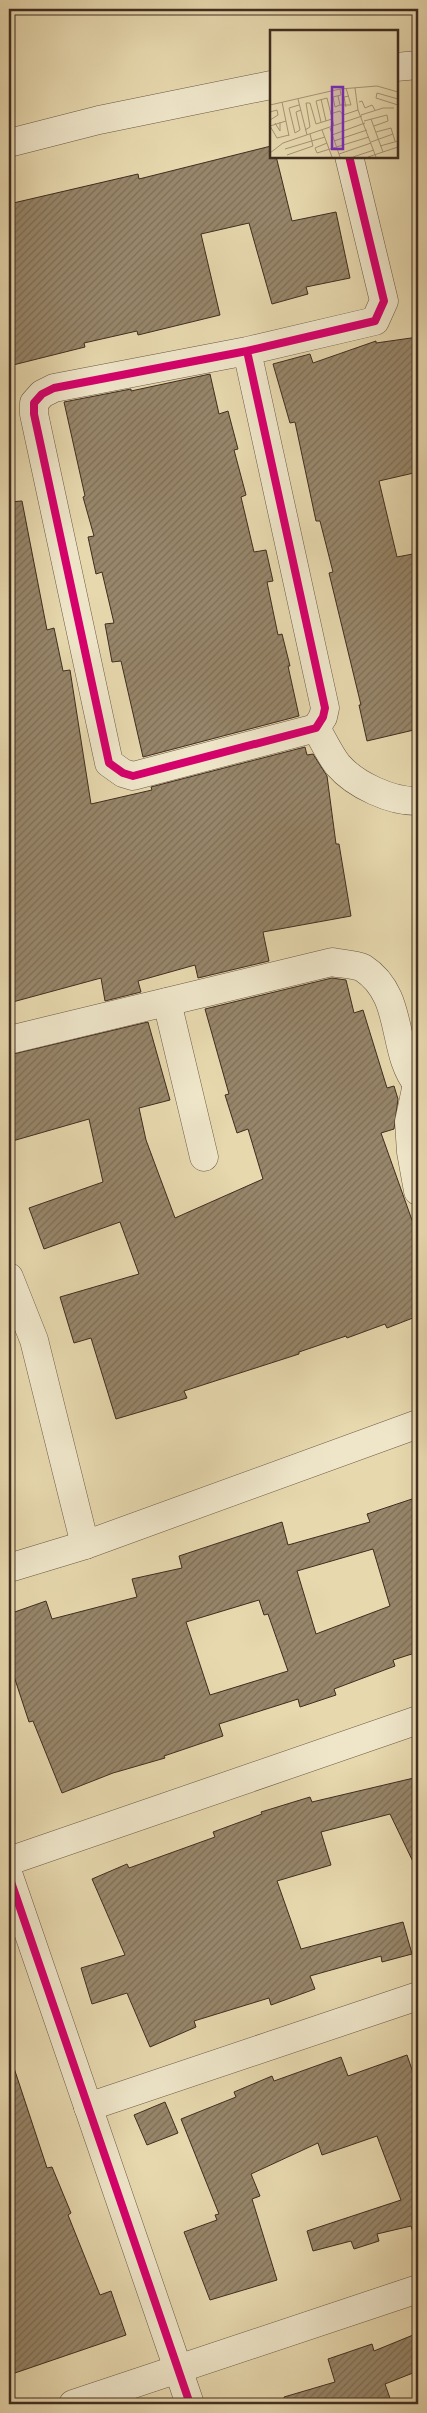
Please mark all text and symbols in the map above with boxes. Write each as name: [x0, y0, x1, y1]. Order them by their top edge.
inset map: [270, 30, 397, 158]

